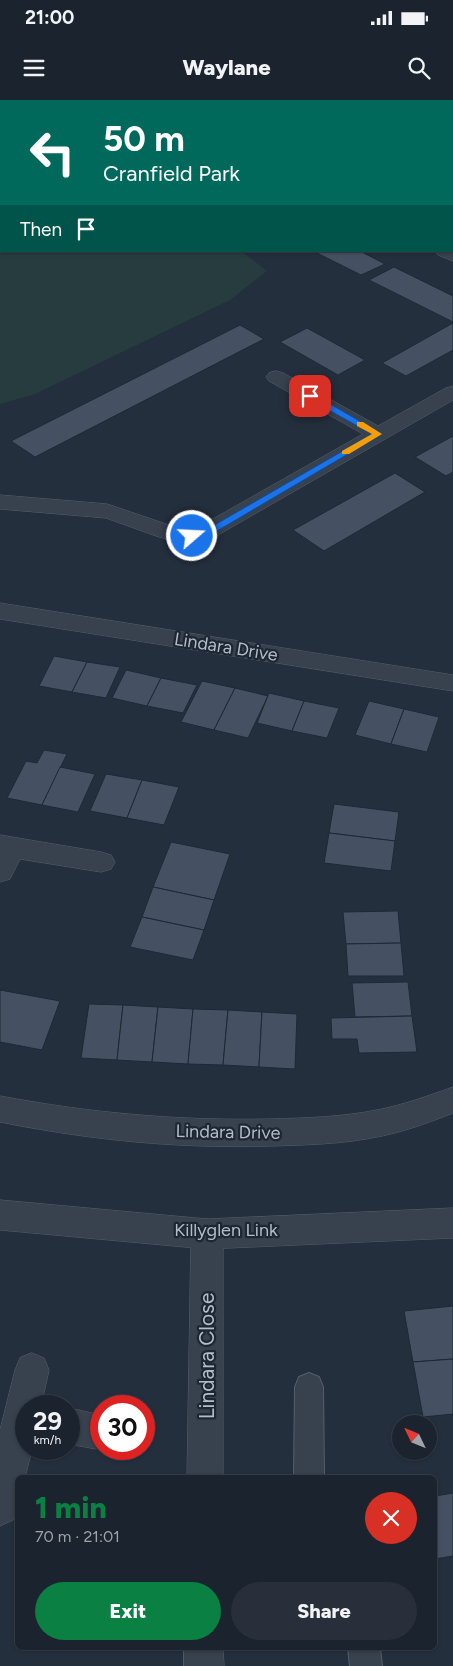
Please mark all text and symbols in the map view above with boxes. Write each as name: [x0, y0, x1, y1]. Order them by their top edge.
text: 21:00: [25, 6, 74, 29]
icon: menu: [20, 54, 48, 82]
text: Waylane: [182, 54, 271, 81]
icon: search: [405, 54, 433, 82]
text: 50 m: [103, 118, 185, 160]
icon: left: [20, 120, 85, 185]
text: Cranfield Park: [103, 160, 240, 187]
icon: arrive: [72, 215, 100, 243]
text: Then: [20, 218, 62, 241]
pin: [289, 375, 331, 417]
icon: arrive: [296, 382, 324, 410]
position arrow: [165, 509, 217, 561]
street label: Lindara Drive: [173, 628, 280, 666]
street label: Lindara Drive: [175, 1120, 281, 1144]
street label: Killyglen Link: [174, 1219, 278, 1241]
street label: Lindara Close: [194, 1293, 219, 1419]
speed limit sign: 30: [90, 1395, 155, 1460]
text: 29: [33, 1406, 62, 1436]
north arrow: [392, 1415, 438, 1460]
map controls: [392, 1415, 437, 1460]
text: km/h: [34, 1433, 61, 1447]
text: 1 min: [35, 1489, 107, 1526]
button: close: [365, 1492, 417, 1544]
text: 70 m · 21:01: [35, 1527, 120, 1546]
button: Exit: [35, 1582, 221, 1640]
button: Share: [231, 1582, 417, 1640]

